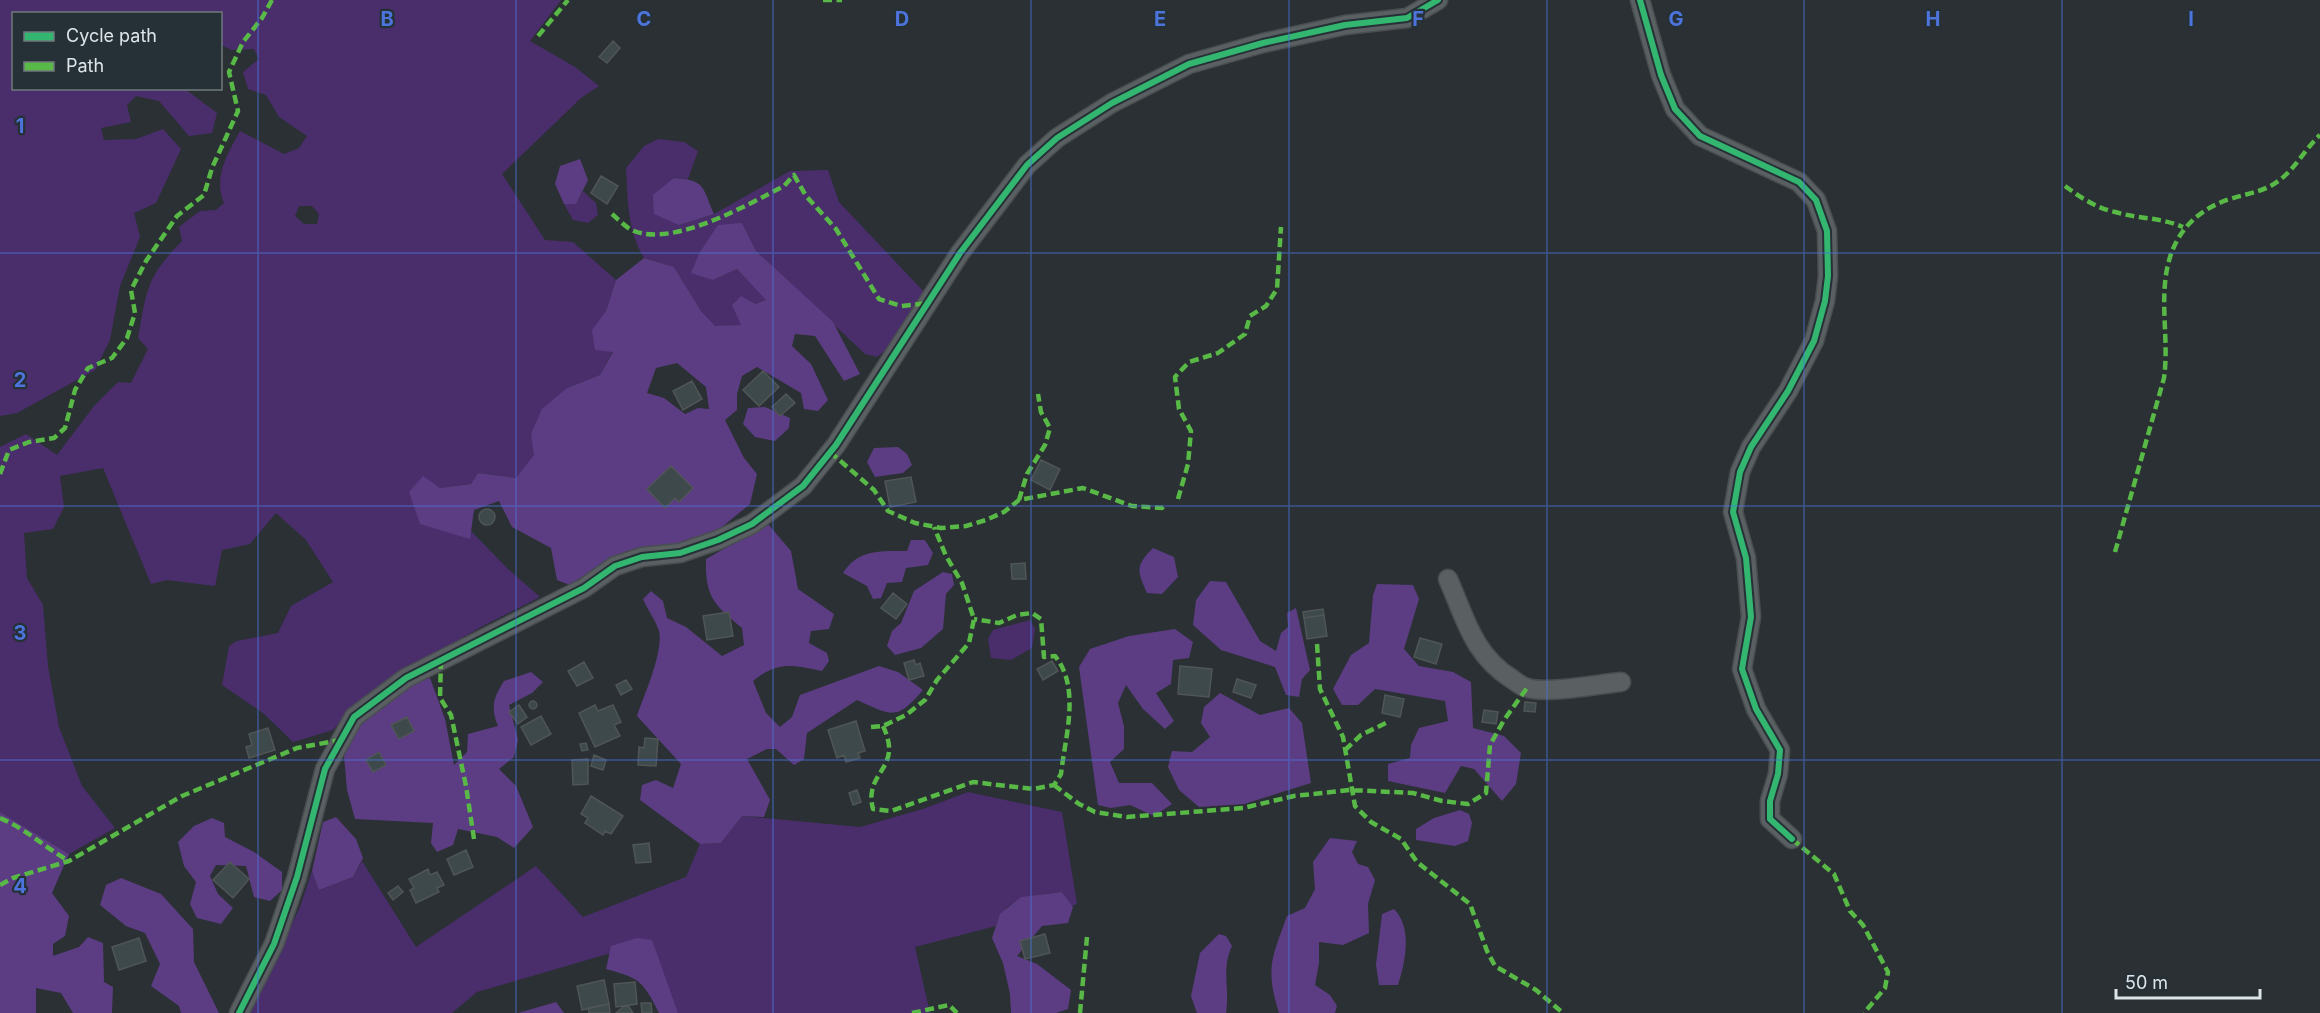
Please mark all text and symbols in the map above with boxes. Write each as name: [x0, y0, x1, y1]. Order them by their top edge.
text: B: [380, 7, 394, 31]
text: C: [637, 7, 651, 31]
text: D: [895, 7, 909, 31]
text: E: [1154, 7, 1166, 31]
text: F: [1412, 7, 1424, 31]
text: G: [1668, 7, 1684, 31]
text: H: [1926, 7, 1940, 31]
text: I: [2188, 7, 2194, 31]
legend: [12, 12, 222, 90]
text: Cycle path: [66, 25, 157, 46]
text: Path: [66, 55, 104, 76]
text: 1: [16, 114, 24, 138]
text: 2: [14, 368, 26, 392]
text: 3: [14, 621, 26, 645]
text: 4: [13, 874, 27, 898]
scale bar: [2116, 962, 2260, 1000]
text: 50 m: [2125, 972, 2168, 993]

